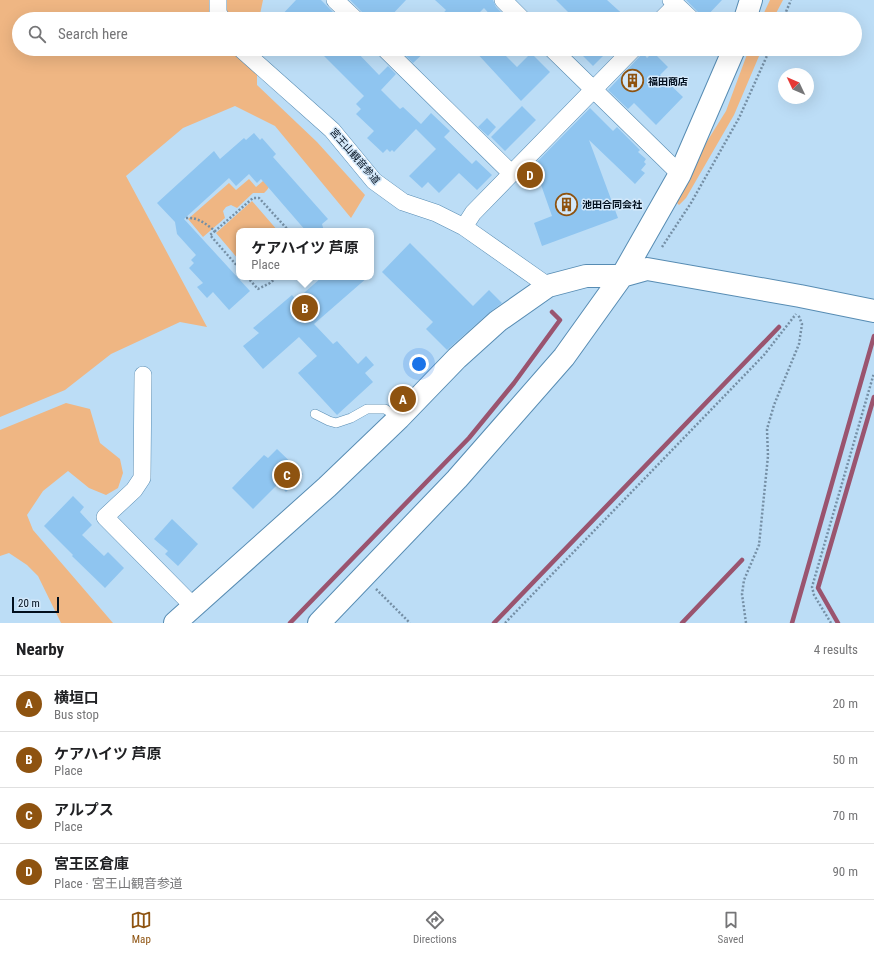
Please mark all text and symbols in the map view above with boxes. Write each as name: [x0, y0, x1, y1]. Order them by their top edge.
search box: [12, 12, 862, 56]
icon: search: [26, 23, 48, 45]
text: Search here: [58, 25, 128, 43]
building icon: 福田商店: [620, 68, 646, 94]
north arrow: [778, 68, 814, 104]
place label: 福田商店: [648, 76, 688, 87]
street label: 宮王山観音参道: [328, 126, 382, 186]
pin: D: [517, 160, 543, 190]
building icon: 池田合同会社: [553, 191, 579, 217]
place label: 池田合同会社: [582, 199, 643, 210]
popup: [236, 228, 374, 280]
text: ケアハイツ 芦原: [251, 239, 359, 257]
text: Place: [251, 257, 280, 272]
pin: B: [292, 293, 318, 323]
your location: [409, 354, 429, 374]
pin: A: [390, 384, 416, 414]
pin: C: [274, 460, 300, 490]
scale bar: [12, 595, 59, 614]
text: 20 m: [18, 597, 40, 610]
text: Nearby: [16, 639, 64, 659]
text: 4 results: [814, 642, 858, 657]
text: 横垣口: [54, 689, 99, 707]
text: A: [25, 696, 33, 711]
text: 20 m: [832, 696, 858, 711]
text: Bus stop: [54, 707, 99, 722]
text: ケアハイツ 芦原: [54, 745, 162, 763]
text: B: [25, 752, 33, 767]
text: 50 m: [832, 752, 858, 767]
text: Place: [54, 763, 83, 778]
text: アルプス: [54, 801, 114, 819]
text: C: [25, 808, 33, 823]
text: 70 m: [832, 808, 858, 823]
text: Place: [54, 819, 83, 834]
text: 宮王区倉庫: [54, 855, 129, 873]
text: D: [25, 864, 33, 879]
text: 90 m: [832, 864, 858, 879]
text: Place · 宮王山観音参道: [54, 876, 183, 891]
tab: Map: [130, 909, 152, 946]
tab: Directions: [413, 909, 457, 946]
tab: Saved: [718, 909, 744, 946]

